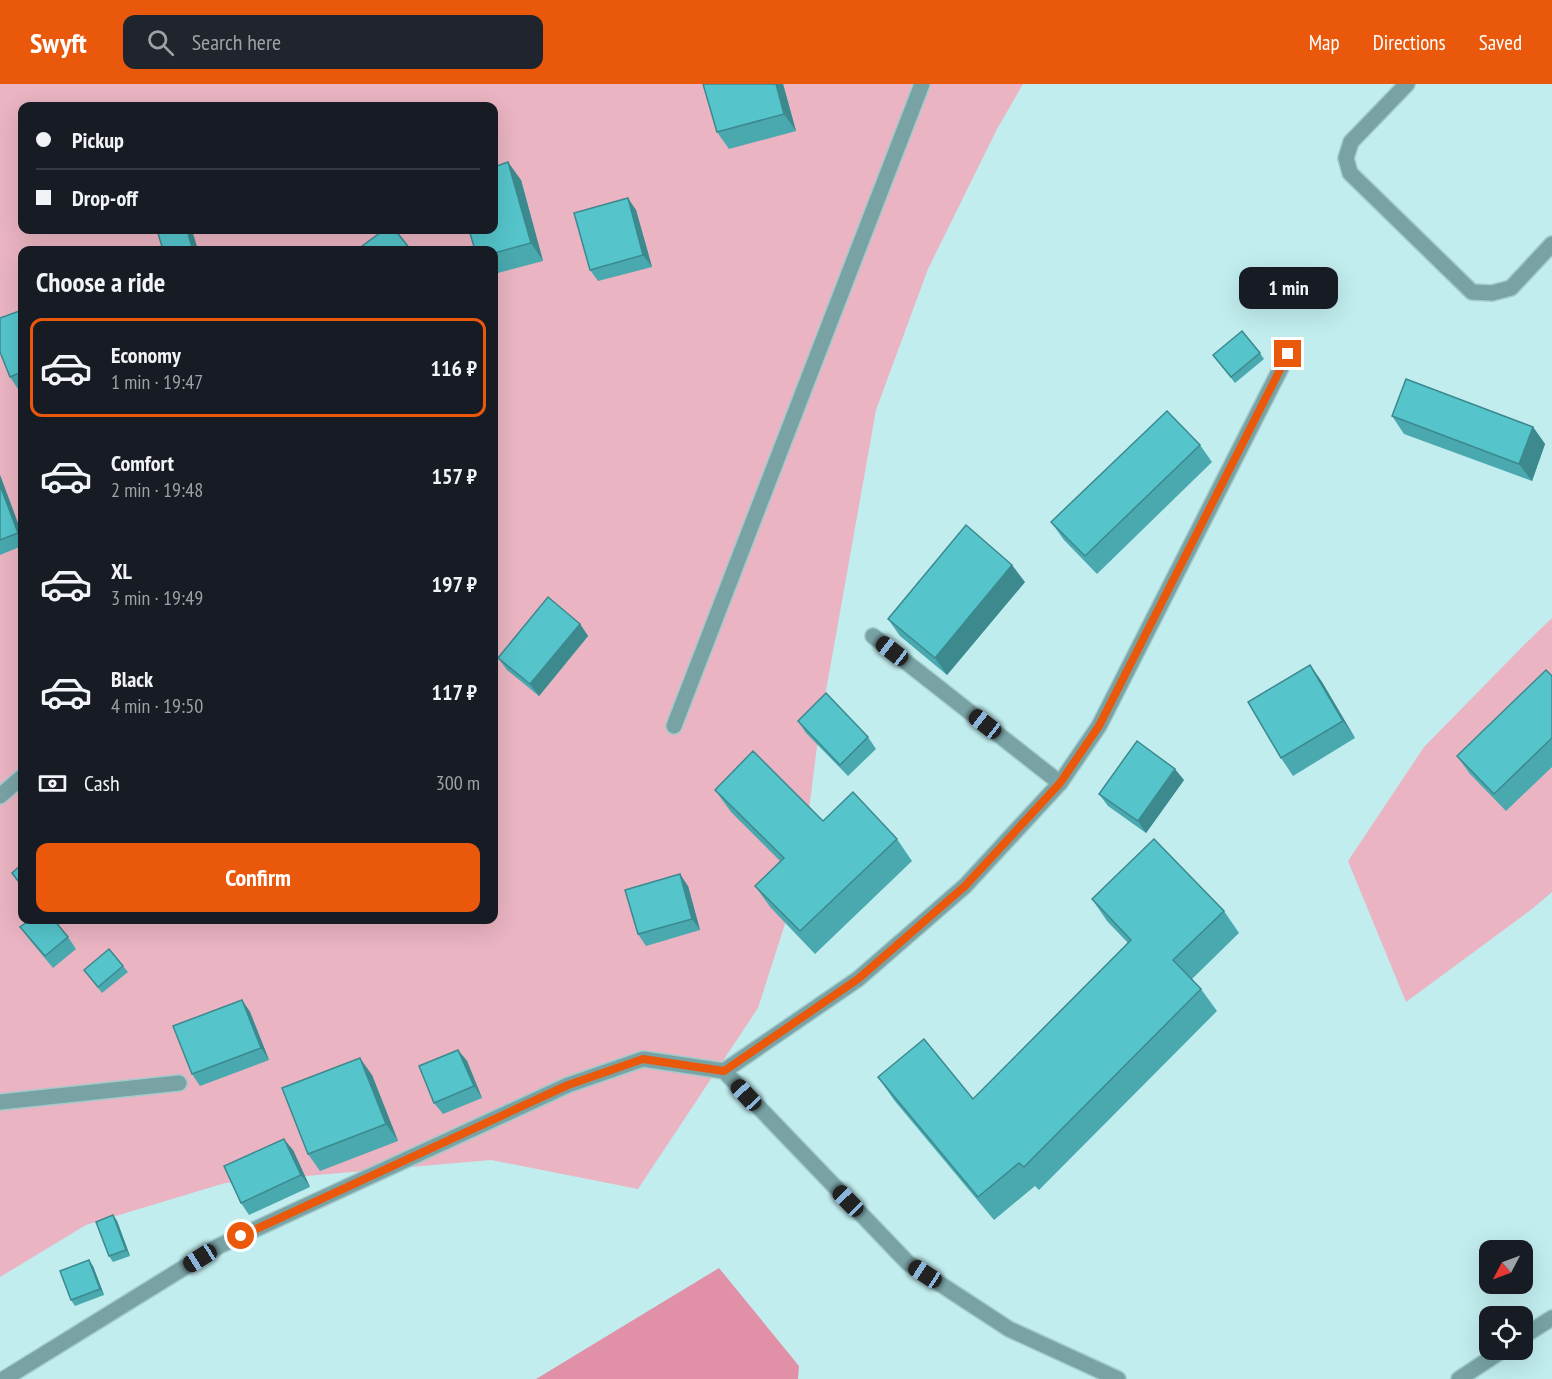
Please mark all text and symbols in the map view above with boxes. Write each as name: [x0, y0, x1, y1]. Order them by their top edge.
search box: [123, 15, 543, 69]
text: Swyft: [30, 24, 87, 61]
icon: search: [144, 26, 177, 59]
text: Search here: [192, 28, 281, 56]
text: Map: [1309, 29, 1340, 56]
text: Directions: [1373, 29, 1446, 56]
text: Saved: [1479, 29, 1522, 56]
text: Pickup: [72, 126, 124, 154]
text: Drop-off: [72, 184, 138, 212]
text: Choose a ride: [36, 265, 165, 299]
callout: 1 min: [1238, 267, 1338, 309]
text: 1 min: [1268, 275, 1309, 301]
route end: [1274, 340, 1301, 367]
icon: car: [39, 341, 93, 395]
text: Economy: [111, 341, 181, 369]
text: 116 ₽: [430, 354, 477, 382]
text: 1 min · 19:47: [111, 369, 203, 395]
icon: car: [39, 449, 93, 503]
text: Comfort: [111, 449, 174, 477]
text: 157 ₽: [431, 462, 477, 490]
text: 2 min · 19:48: [111, 477, 203, 503]
icon: car: [39, 557, 93, 611]
text: XL: [111, 557, 132, 585]
text: 197 ₽: [431, 570, 477, 598]
text: 3 min · 19:49: [111, 585, 203, 611]
car: [872, 633, 912, 669]
icon: car: [39, 665, 93, 719]
text: Black: [111, 665, 153, 693]
text: 117 ₽: [431, 678, 477, 706]
text: 4 min · 19:50: [111, 693, 203, 719]
car: [965, 706, 1005, 742]
icon: cash: [36, 767, 69, 800]
text: Cash: [84, 769, 120, 797]
text: 300 m: [436, 770, 480, 796]
button: Confirm: [36, 843, 480, 912]
car: [727, 1076, 765, 1114]
car: [829, 1182, 867, 1220]
route start: [227, 1222, 254, 1249]
north arrow: [1479, 1240, 1533, 1294]
map controls: [1479, 1240, 1533, 1360]
car: [180, 1241, 220, 1275]
car: [905, 1257, 945, 1291]
button: locate: [1479, 1306, 1533, 1360]

